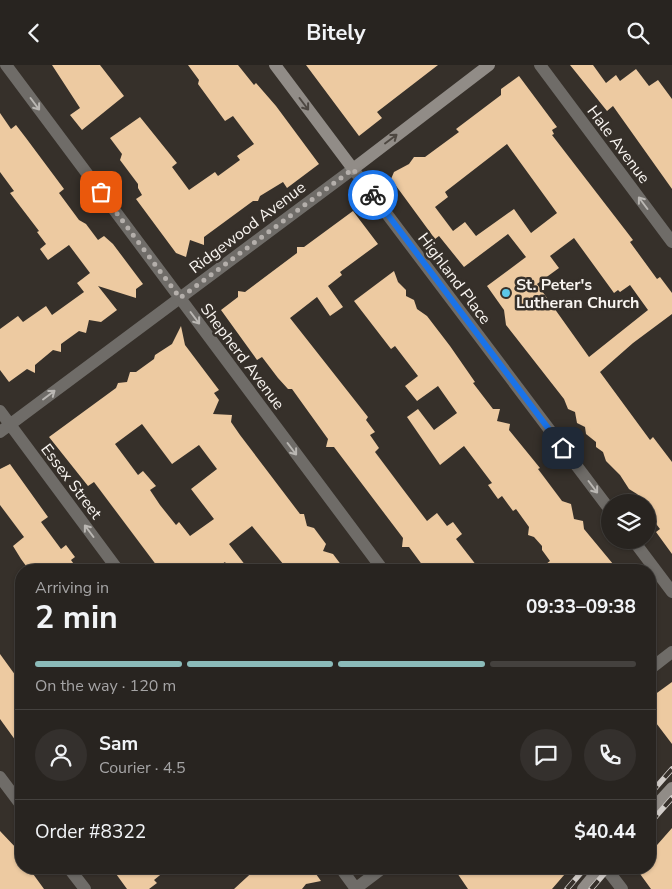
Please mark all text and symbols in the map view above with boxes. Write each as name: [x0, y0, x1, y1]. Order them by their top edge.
text: Bitely: [306, 18, 366, 48]
icon: back: [20, 19, 48, 47]
icon: search: [624, 19, 652, 47]
one-way arrow: [30, 97, 40, 111]
one-way arrow: [299, 97, 310, 110]
street label: Hale Avenue: [582, 101, 655, 188]
one-way arrow: [384, 134, 398, 144]
courier: [348, 170, 398, 220]
pin: [80, 171, 122, 213]
street label: Ridgewood Avenue: [185, 177, 310, 279]
icon: bag: [87, 178, 115, 206]
icon: bike: [359, 181, 387, 209]
one-way arrow: [638, 196, 648, 210]
street label: Highland Place: [413, 228, 496, 329]
place label: St. Peter's Lutheran Church: [516, 274, 639, 314]
marker: St. Peter's Lutheran Church: [500, 287, 512, 299]
street label: Shepherd Avenue: [195, 299, 289, 414]
one-way arrow: [190, 311, 200, 325]
one-way arrow: [42, 390, 55, 401]
pin: [542, 427, 584, 469]
icon: home: [549, 434, 577, 462]
street label: Essex Street: [36, 439, 107, 524]
one-way arrow: [287, 442, 297, 456]
one-way arrow: [587, 480, 598, 493]
map controls: [601, 494, 656, 549]
button: layers: [601, 494, 656, 549]
one-way arrow: [84, 524, 94, 538]
text: Arriving in: [35, 577, 109, 599]
text: 09:33–09:38: [526, 594, 636, 620]
text: 2 min: [35, 596, 118, 639]
text: On the way · 120 m: [35, 675, 176, 697]
button: person: [35, 729, 87, 781]
button: chat: [520, 729, 572, 781]
button: phone: [584, 729, 636, 781]
text: Sam: [99, 731, 138, 757]
text: Courier · 4.5: [99, 757, 185, 779]
text: Order #8322: [35, 819, 146, 845]
text: $40.44: [574, 819, 636, 845]

